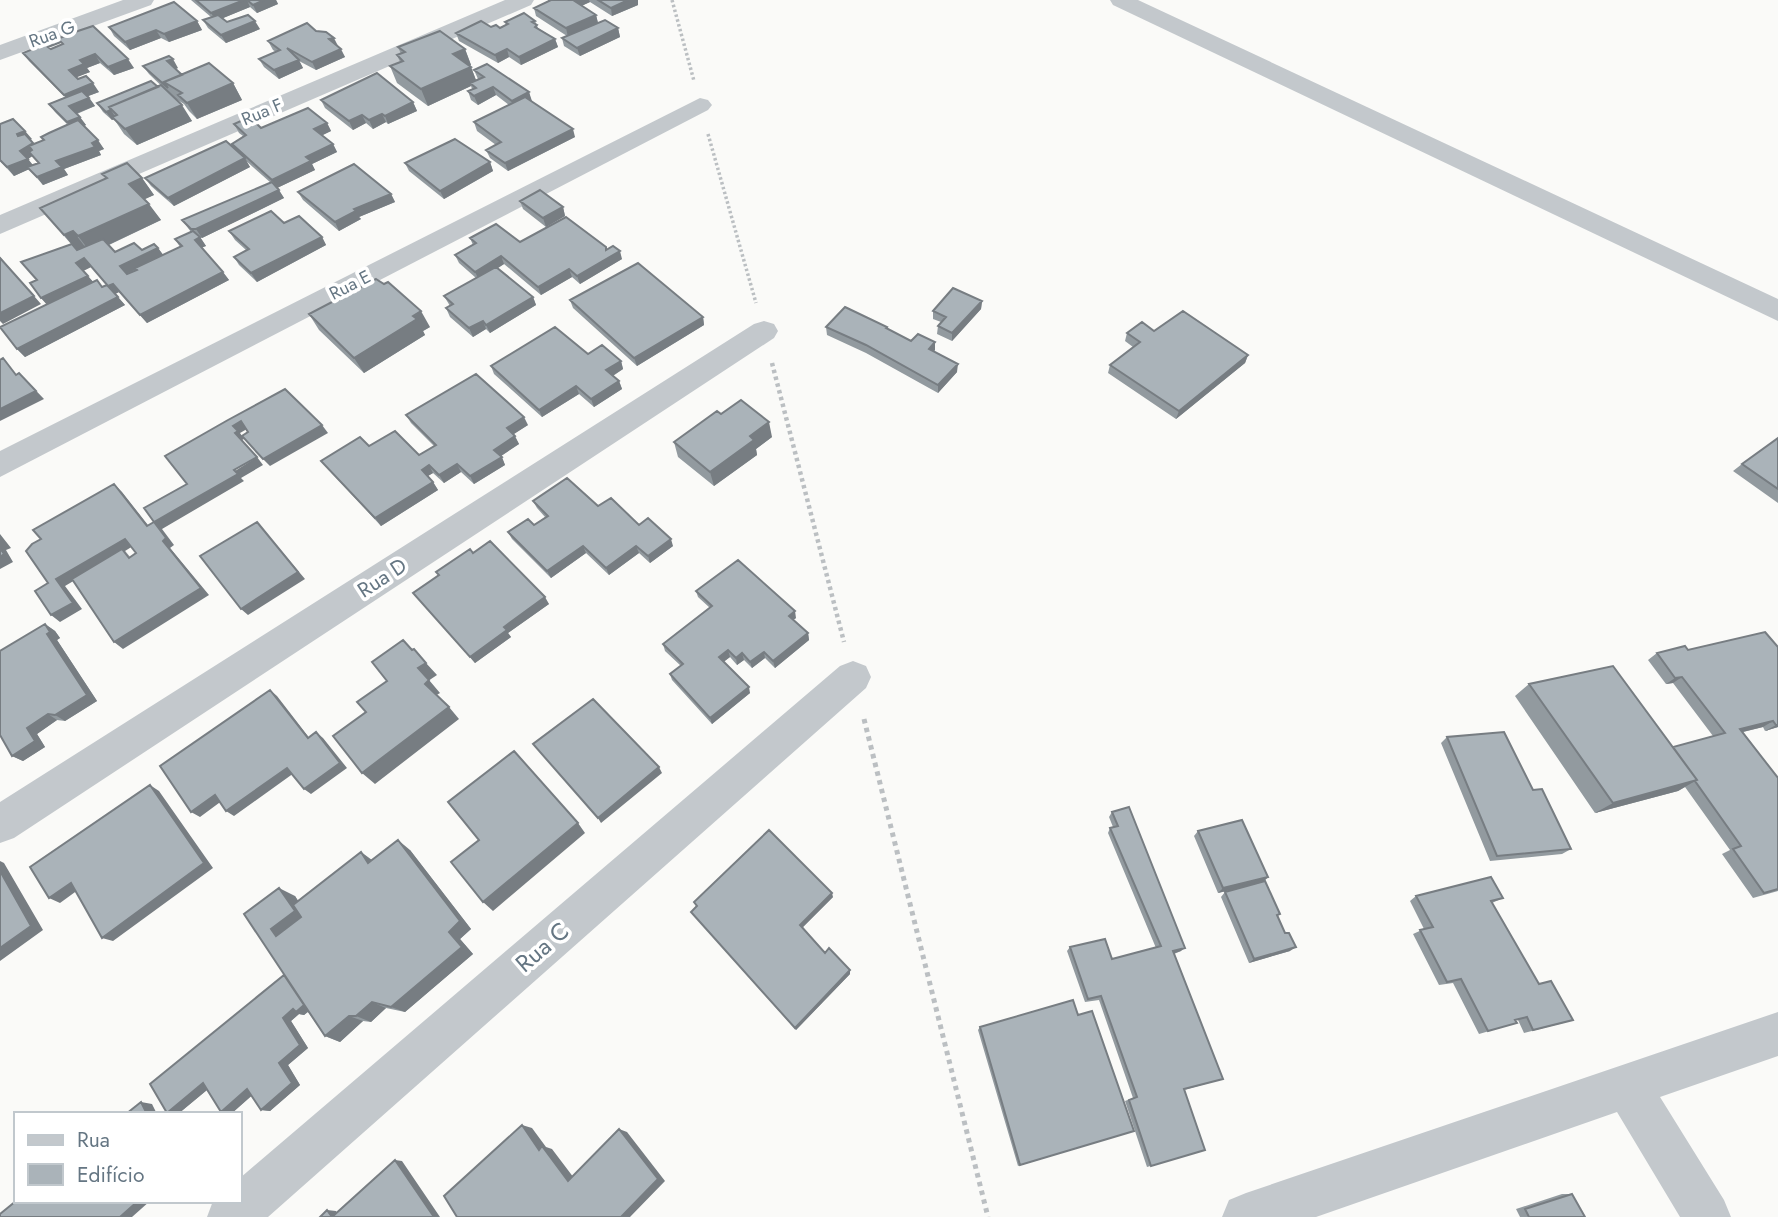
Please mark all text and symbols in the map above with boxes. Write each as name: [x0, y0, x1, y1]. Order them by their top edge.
street label: Rua G: [25, 14, 79, 54]
street label: Rua F: [237, 92, 287, 132]
street label: Rua E: [325, 264, 375, 306]
street label: Rua D: [351, 551, 413, 605]
street label: Rua C: [507, 914, 577, 980]
legend: [14, 1112, 242, 1203]
text: Rua: [77, 1125, 110, 1155]
text: Edifício: [77, 1160, 144, 1190]

